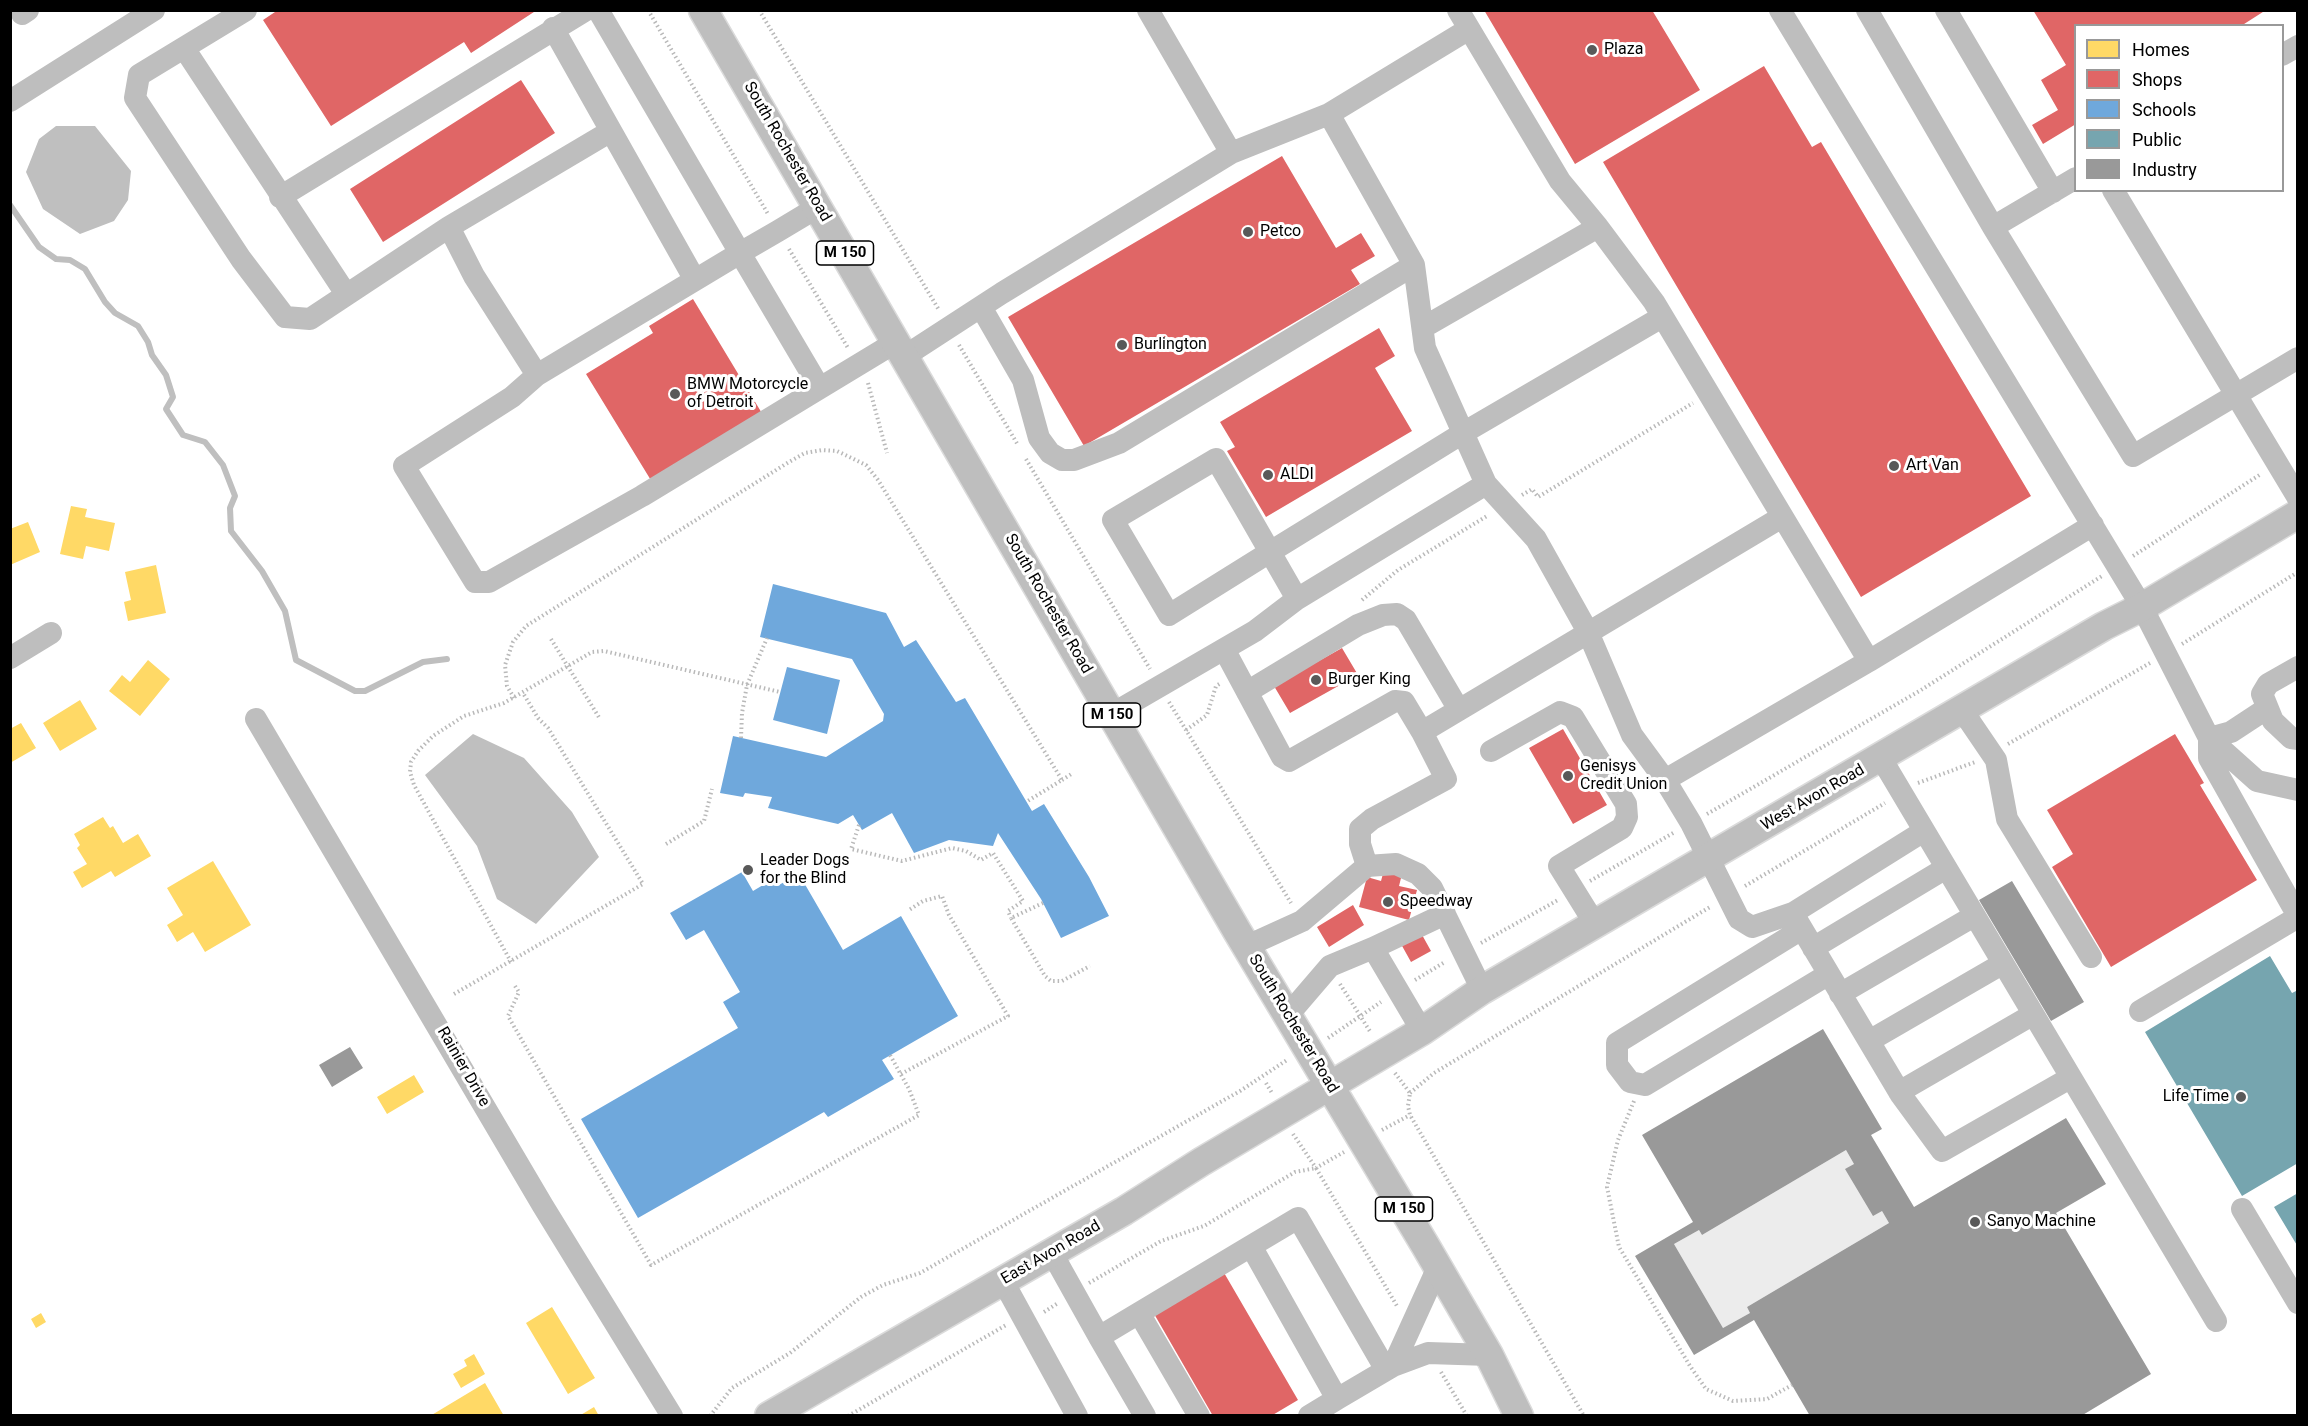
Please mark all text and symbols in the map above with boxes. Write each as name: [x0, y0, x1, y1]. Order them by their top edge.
legend: [2074, 24, 2284, 192]
text: Homes: [2132, 39, 2190, 60]
place label: Plaza: [1604, 40, 1643, 60]
marker: Plaza: [1585, 43, 1599, 57]
text: Shops: [2132, 69, 2182, 90]
street label: South Rochester Road: [739, 79, 835, 225]
text: Schools: [2132, 99, 2196, 120]
text: Public: [2132, 129, 2182, 150]
text: Industry: [2132, 159, 2197, 180]
place label: Petco: [1260, 222, 1301, 242]
marker: Petco: [1241, 225, 1255, 239]
road number: M 150: [816, 241, 874, 265]
place label: Burlington: [1134, 335, 1207, 355]
marker: Burlington: [1115, 338, 1129, 352]
place label: BMW Motorcycle of Detroit: [687, 375, 808, 413]
marker: BMW Motorcycle of Detroit: [668, 387, 682, 401]
place label: Art Van: [1906, 456, 1959, 476]
marker: Art Van: [1887, 459, 1901, 473]
place label: ALDI: [1280, 465, 1314, 485]
marker: ALDI: [1261, 468, 1275, 482]
street label: South Rochester Road: [1000, 531, 1096, 677]
place label: Burger King: [1328, 670, 1411, 690]
marker: Burger King: [1309, 673, 1323, 687]
road number: M 150: [1084, 703, 1140, 727]
place label: Genisys Credit Union: [1580, 757, 1667, 795]
street label: West Avon Road: [1758, 761, 1868, 835]
marker: Genisys Credit Union: [1561, 769, 1575, 783]
place label: Leader Dogs for the Blind: [760, 851, 850, 889]
marker: Leader Dogs for the Blind: [741, 863, 755, 877]
place label: Speedway: [1400, 892, 1473, 912]
marker: Speedway: [1381, 895, 1395, 909]
street label: South Rochester Road: [1244, 951, 1342, 1097]
street label: Rainier Drive: [432, 1024, 494, 1110]
place label: Life Time: [2163, 1087, 2229, 1107]
marker: Life Time: [2234, 1090, 2248, 1104]
road number: M 150: [1376, 1197, 1432, 1221]
place label: Sanyo Machine: [1987, 1212, 2096, 1232]
marker: Sanyo Machine: [1968, 1215, 1982, 1229]
street label: East Avon Road: [998, 1217, 1104, 1289]

